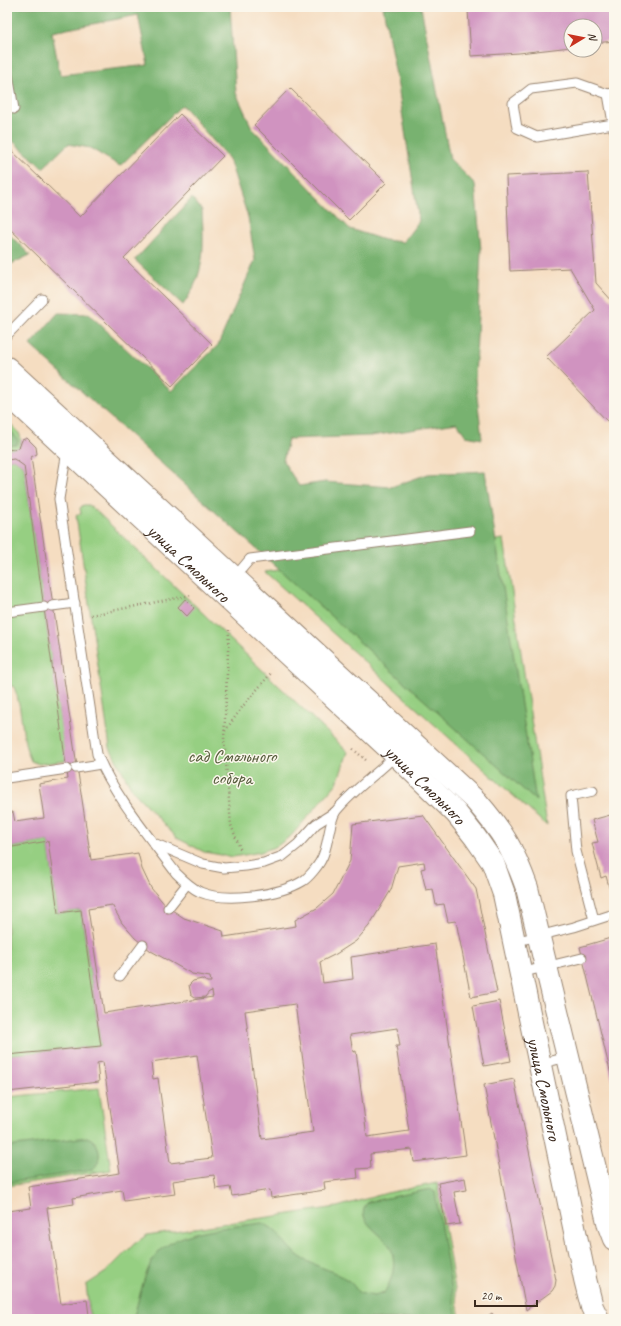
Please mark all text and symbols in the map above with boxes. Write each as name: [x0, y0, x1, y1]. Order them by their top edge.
north arrow: [563, 18, 603, 58]
text: N: [585, 32, 601, 43]
street label: улица Смольного: [141, 518, 236, 609]
street label: улица Смольного: [378, 739, 472, 830]
park label: сад Смольного собора: [187, 744, 278, 790]
street label: улица Смольного: [521, 1034, 567, 1144]
scale bar: [475, 1282, 537, 1308]
text: 20 m: [481, 1288, 503, 1304]

